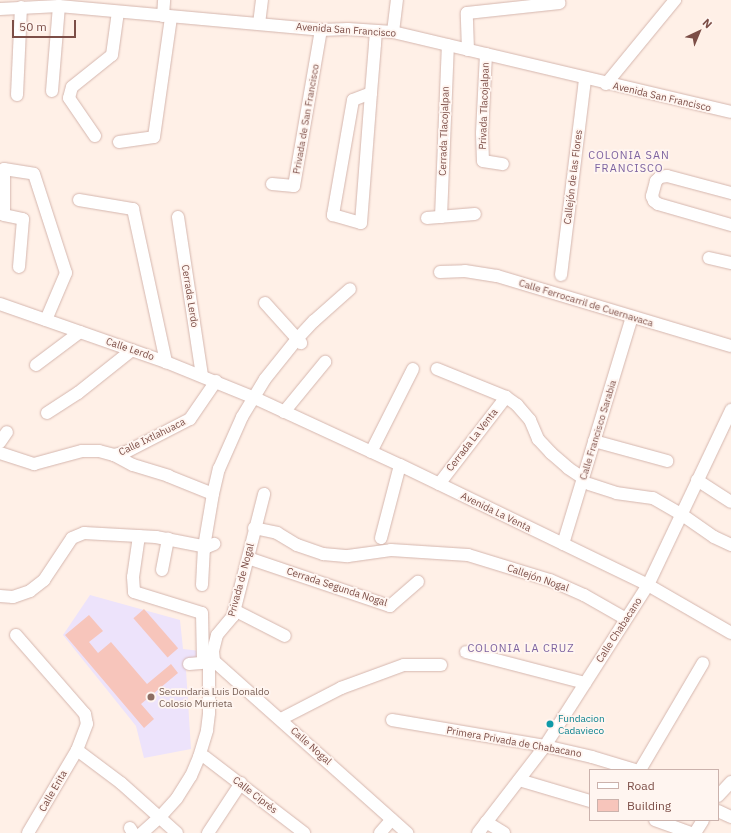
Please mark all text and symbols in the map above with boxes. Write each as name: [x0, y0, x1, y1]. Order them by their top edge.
scale bar: [14, 12, 78, 38]
north arrow: [679, 12, 719, 52]
text: N: [700, 16, 715, 31]
text: 50 m: [19, 19, 47, 34]
street label: Avenida San Francisco: [295, 21, 397, 39]
street label: Privada Tlacojalpan: [476, 62, 492, 150]
street label: Privada de San Francisco: [290, 63, 322, 175]
street label: Avenida San Francisco: [612, 80, 712, 114]
street label: Cerrada Tlacojalpan: [436, 86, 452, 176]
street label: Callejón de las Flores: [561, 129, 585, 225]
district label: COLONIA SAN FRANCISCO: [588, 149, 670, 175]
street label: Cerrada Lerdo: [179, 264, 201, 328]
street label: Calle Ferrocarril de Cuernavaca: [517, 277, 655, 329]
street label: Calle Lerdo: [104, 335, 156, 363]
street label: Calle Francisco Sarabia: [577, 379, 619, 481]
street label: Cerrada La Venta: [444, 406, 500, 474]
street label: Calle Ixtlahuaca: [117, 416, 187, 458]
street label: Avenida La Venta: [459, 490, 533, 534]
street label: Privada de Nogal: [225, 542, 257, 618]
street label: Callejón Nogal: [506, 562, 570, 594]
street label: Cerrada Segunda Nogal: [285, 565, 389, 609]
street label: Calle Chabacano: [594, 595, 644, 665]
district label: COLONIA LA CRUZ: [467, 641, 575, 655]
place label: Secundaria Luis Donaldo Colosio Murrieta: [159, 685, 269, 708]
marker: Secundaria Luis Donaldo Colosio Murrieta: [146, 692, 156, 702]
place label: Fundacion Cadavieco: [558, 712, 605, 736]
marker: Fundacion Cadavieco: [545, 719, 555, 729]
street label: Primera Privada de Chabacano: [445, 724, 583, 760]
street label: Calle Nogal: [288, 725, 334, 767]
street label: Calle Erita: [36, 768, 70, 814]
legend: [589, 769, 719, 821]
street label: Calle Ciprés: [230, 774, 280, 816]
text: Road: [627, 778, 655, 793]
text: Building: [627, 798, 671, 813]

